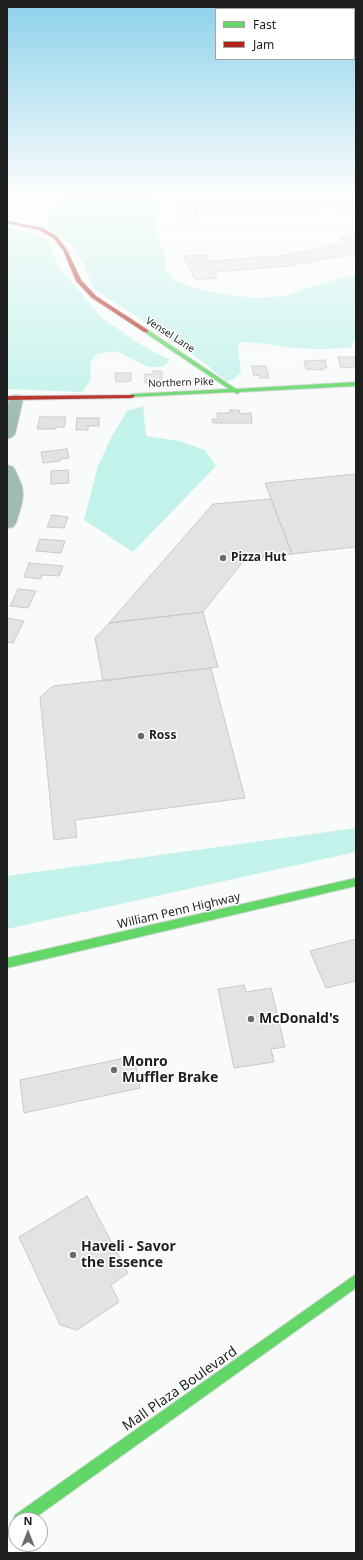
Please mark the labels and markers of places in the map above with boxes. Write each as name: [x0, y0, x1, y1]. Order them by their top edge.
place label: Pizza Hut: [231, 551, 286, 565]
marker: Pizza Hut: [218, 553, 228, 563]
place label: Ross: [149, 729, 176, 743]
marker: Ross: [136, 731, 146, 741]
place label: McDonald's: [259, 1011, 339, 1027]
marker: McDonald's: [246, 1014, 256, 1024]
place label: Monro Muffler Brake: [122, 1054, 218, 1086]
marker: Monro Muffler Brake: [109, 1065, 119, 1075]
place label: Haveli - Savor the Essence: [81, 1239, 176, 1272]
marker: Haveli - Savor the Essence: [68, 1250, 78, 1260]

